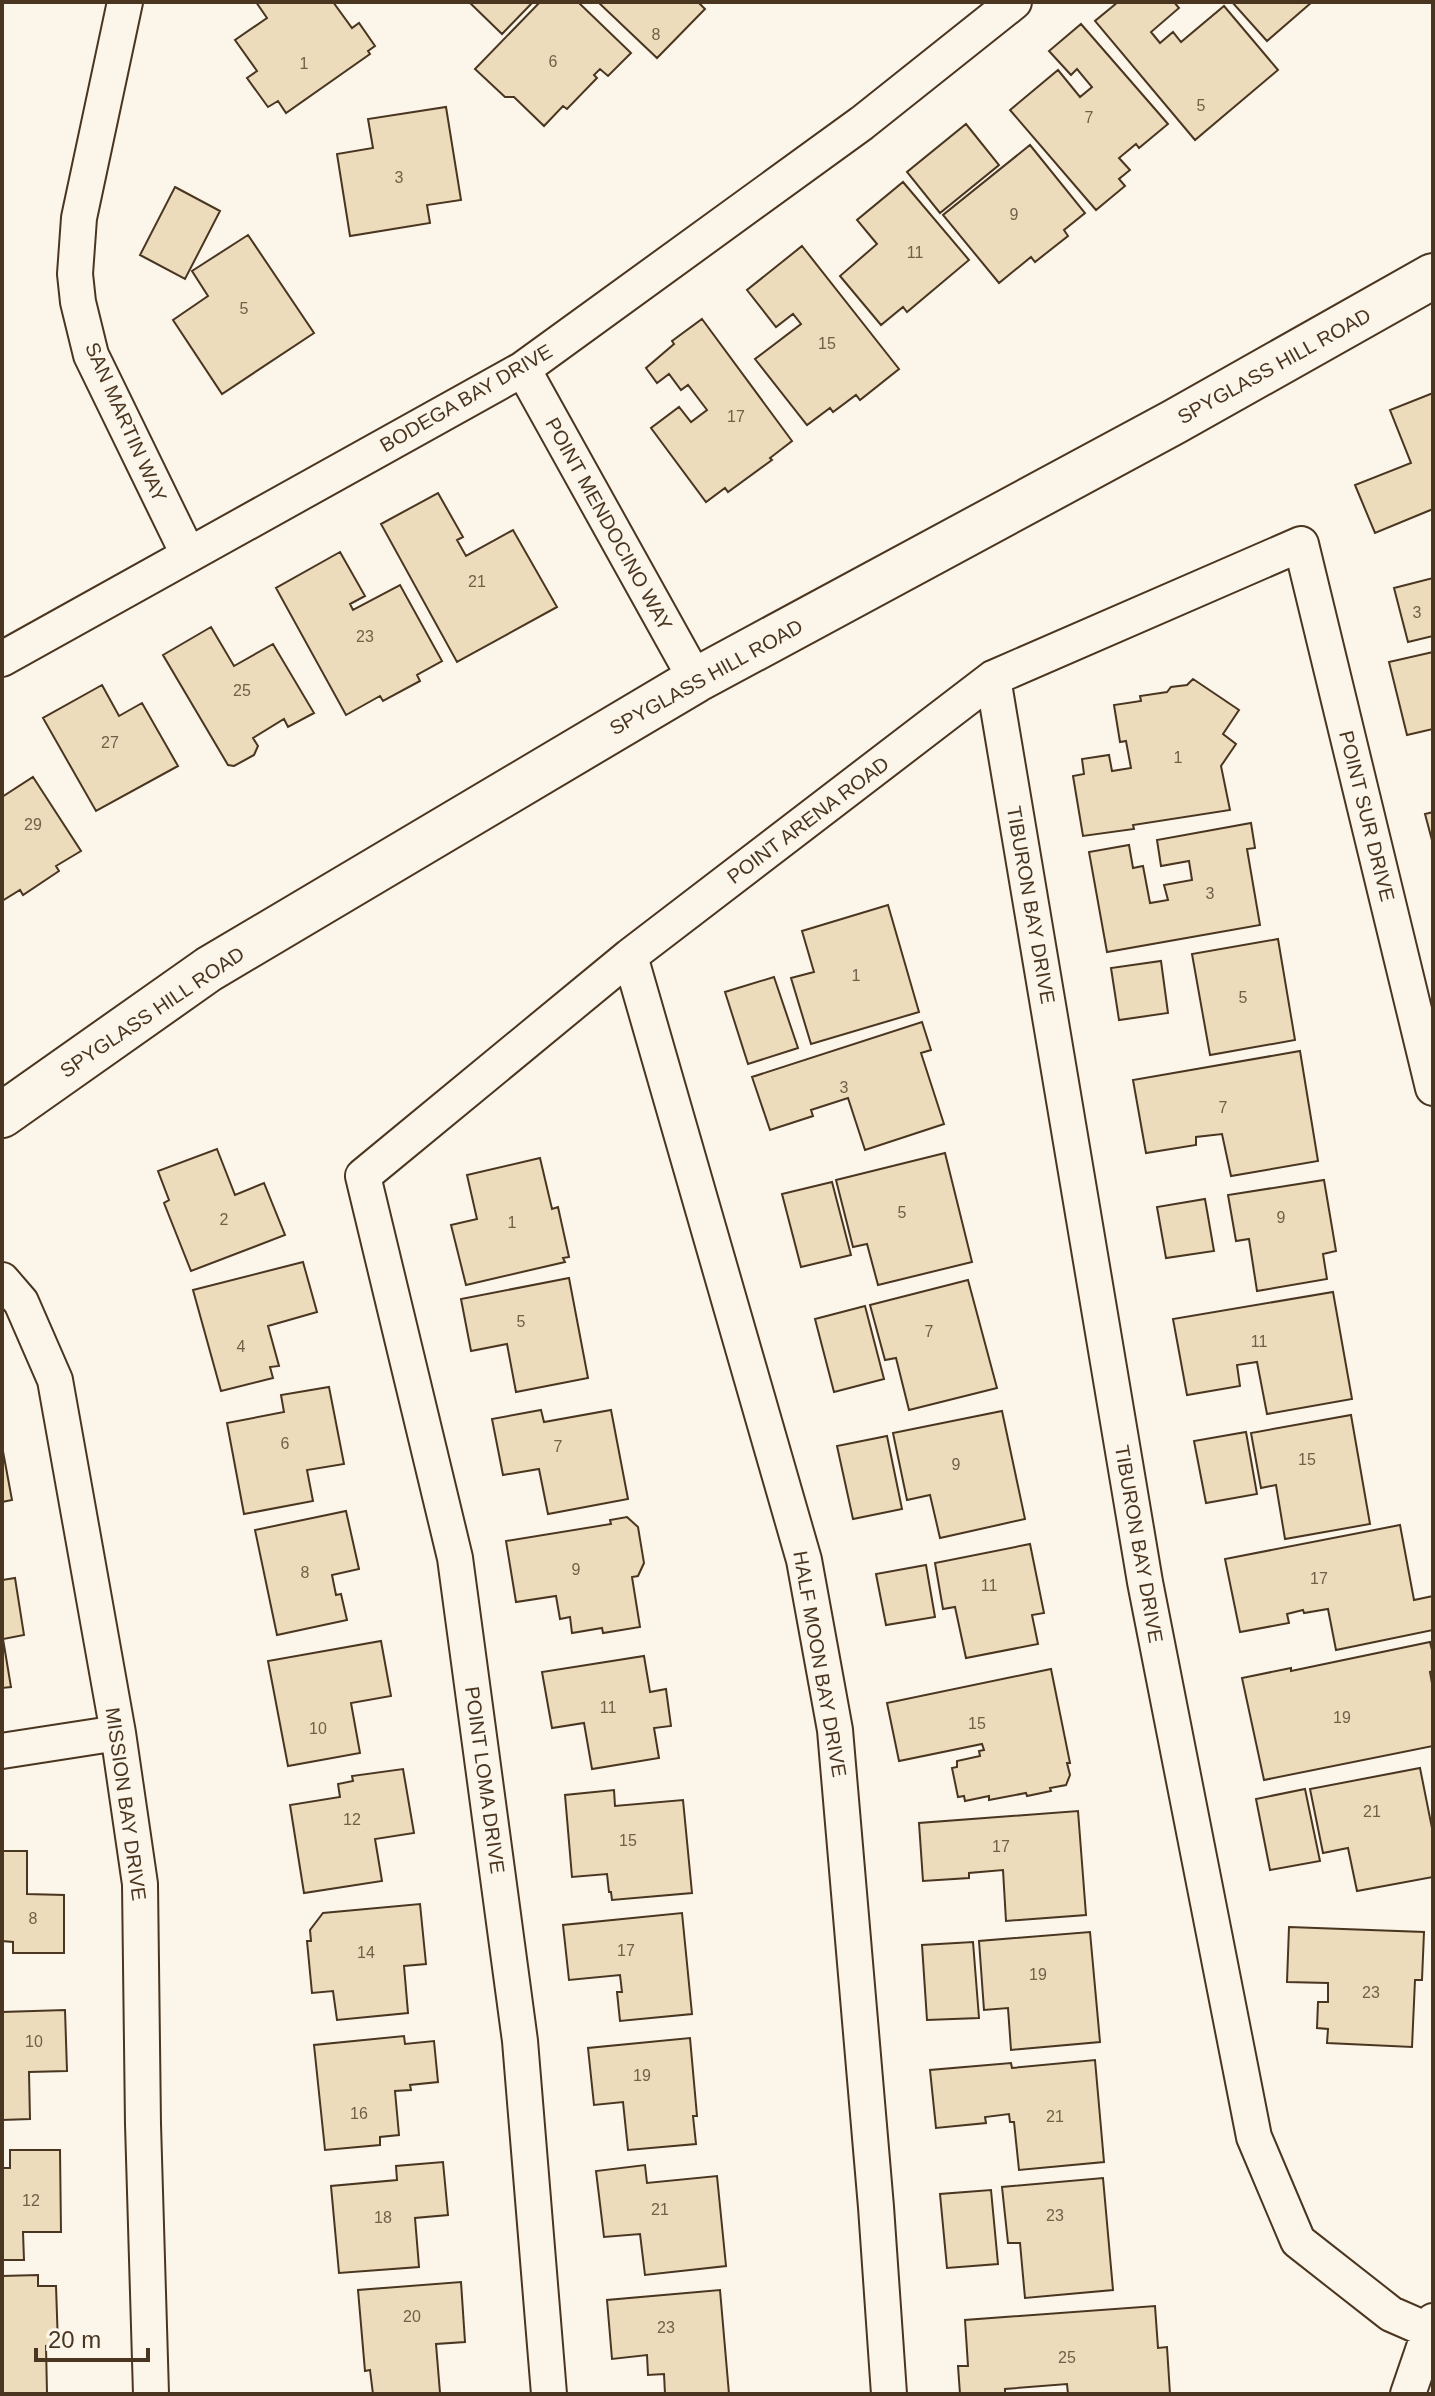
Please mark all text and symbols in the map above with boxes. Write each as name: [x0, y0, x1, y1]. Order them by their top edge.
house number: 8: [652, 26, 661, 43]
house number: 6: [549, 53, 558, 70]
house number: 1: [300, 55, 309, 72]
house number: 5: [1197, 97, 1206, 114]
house number: 7: [1085, 109, 1094, 126]
house number: 3: [395, 169, 404, 186]
house number: 9: [1010, 206, 1019, 223]
house number: 11: [907, 244, 923, 261]
house number: 5: [240, 300, 249, 317]
street label: SPYGLASS HILL ROAD: [1174, 304, 1374, 428]
house number: 15: [818, 335, 836, 352]
street label: SAN MARTIN WAY: [81, 339, 171, 505]
street label: BODEGA BAY DRIVE: [376, 340, 556, 456]
house number: 17: [727, 408, 745, 425]
street label: POINT MENDOCINO WAY: [541, 414, 677, 634]
house number: 21: [468, 573, 486, 590]
house number: 3: [1413, 604, 1422, 621]
street label: SPYGLASS HILL ROAD: [606, 615, 806, 739]
house number: 23: [356, 628, 374, 645]
house number: 25: [233, 682, 251, 699]
street label: POINT SUR DRIVE: [1335, 728, 1399, 904]
house number: 27: [101, 734, 119, 751]
house number: 1: [1174, 749, 1183, 766]
street label: POINT ARENA ROAD: [723, 752, 893, 888]
street label: TIBURON BAY DRIVE: [1003, 804, 1059, 1006]
house number: 29: [24, 816, 42, 833]
house number: 3: [1206, 885, 1215, 902]
street label: SPYGLASS HILL ROAD: [56, 942, 248, 1082]
house number: 1: [852, 967, 861, 984]
house number: 5: [1239, 989, 1248, 1006]
house number: 3: [840, 1079, 849, 1096]
house number: 7: [1219, 1099, 1228, 1116]
house number: 5: [898, 1204, 907, 1221]
house number: 9: [1277, 1209, 1286, 1226]
house number: 2: [220, 1211, 229, 1228]
house number: 1: [508, 1214, 517, 1231]
house number: 5: [517, 1313, 526, 1330]
house number: 7: [925, 1323, 934, 1340]
house number: 11: [1251, 1333, 1267, 1350]
house number: 4: [237, 1338, 246, 1355]
house number: 6: [281, 1435, 290, 1452]
house number: 7: [554, 1438, 563, 1455]
street label: TIBURON BAY DRIVE: [1111, 1443, 1167, 1645]
house number: 15: [1298, 1451, 1316, 1468]
house number: 9: [952, 1456, 961, 1473]
street label: HALF MOON BAY DRIVE: [789, 1549, 851, 1779]
house number: 9: [572, 1561, 581, 1578]
house number: 8: [301, 1564, 310, 1581]
house number: 17: [1310, 1570, 1328, 1587]
house number: 11: [981, 1577, 997, 1594]
street label: POINT LOMA DRIVE: [461, 1685, 509, 1875]
house number: 11: [600, 1699, 616, 1716]
street label: MISSION BAY DRIVE: [102, 1706, 150, 1902]
house number: 19: [1333, 1709, 1351, 1726]
house number: 15: [968, 1715, 986, 1732]
house number: 10: [309, 1720, 327, 1737]
house number: 21: [1363, 1803, 1381, 1820]
house number: 12: [343, 1811, 361, 1828]
house number: 15: [619, 1832, 637, 1849]
house number: 17: [992, 1838, 1010, 1855]
house number: 8: [29, 1910, 38, 1927]
house number: 17: [617, 1942, 635, 1959]
house number: 14: [357, 1944, 375, 1961]
house number: 19: [1029, 1966, 1047, 1983]
house number: 23: [1362, 1984, 1380, 2001]
house number: 10: [25, 2033, 43, 2050]
house number: 19: [633, 2067, 651, 2084]
house number: 16: [350, 2105, 368, 2122]
house number: 21: [1046, 2108, 1064, 2125]
house number: 12: [22, 2192, 40, 2209]
house number: 21: [651, 2201, 669, 2218]
house number: 23: [1046, 2207, 1064, 2224]
house number: 18: [374, 2209, 392, 2226]
house number: 20: [403, 2308, 421, 2325]
scale bar: [36, 2312, 148, 2362]
house number: 23: [657, 2319, 675, 2336]
text: 20 m: [48, 2326, 101, 2353]
house number: 25: [1058, 2349, 1076, 2366]

